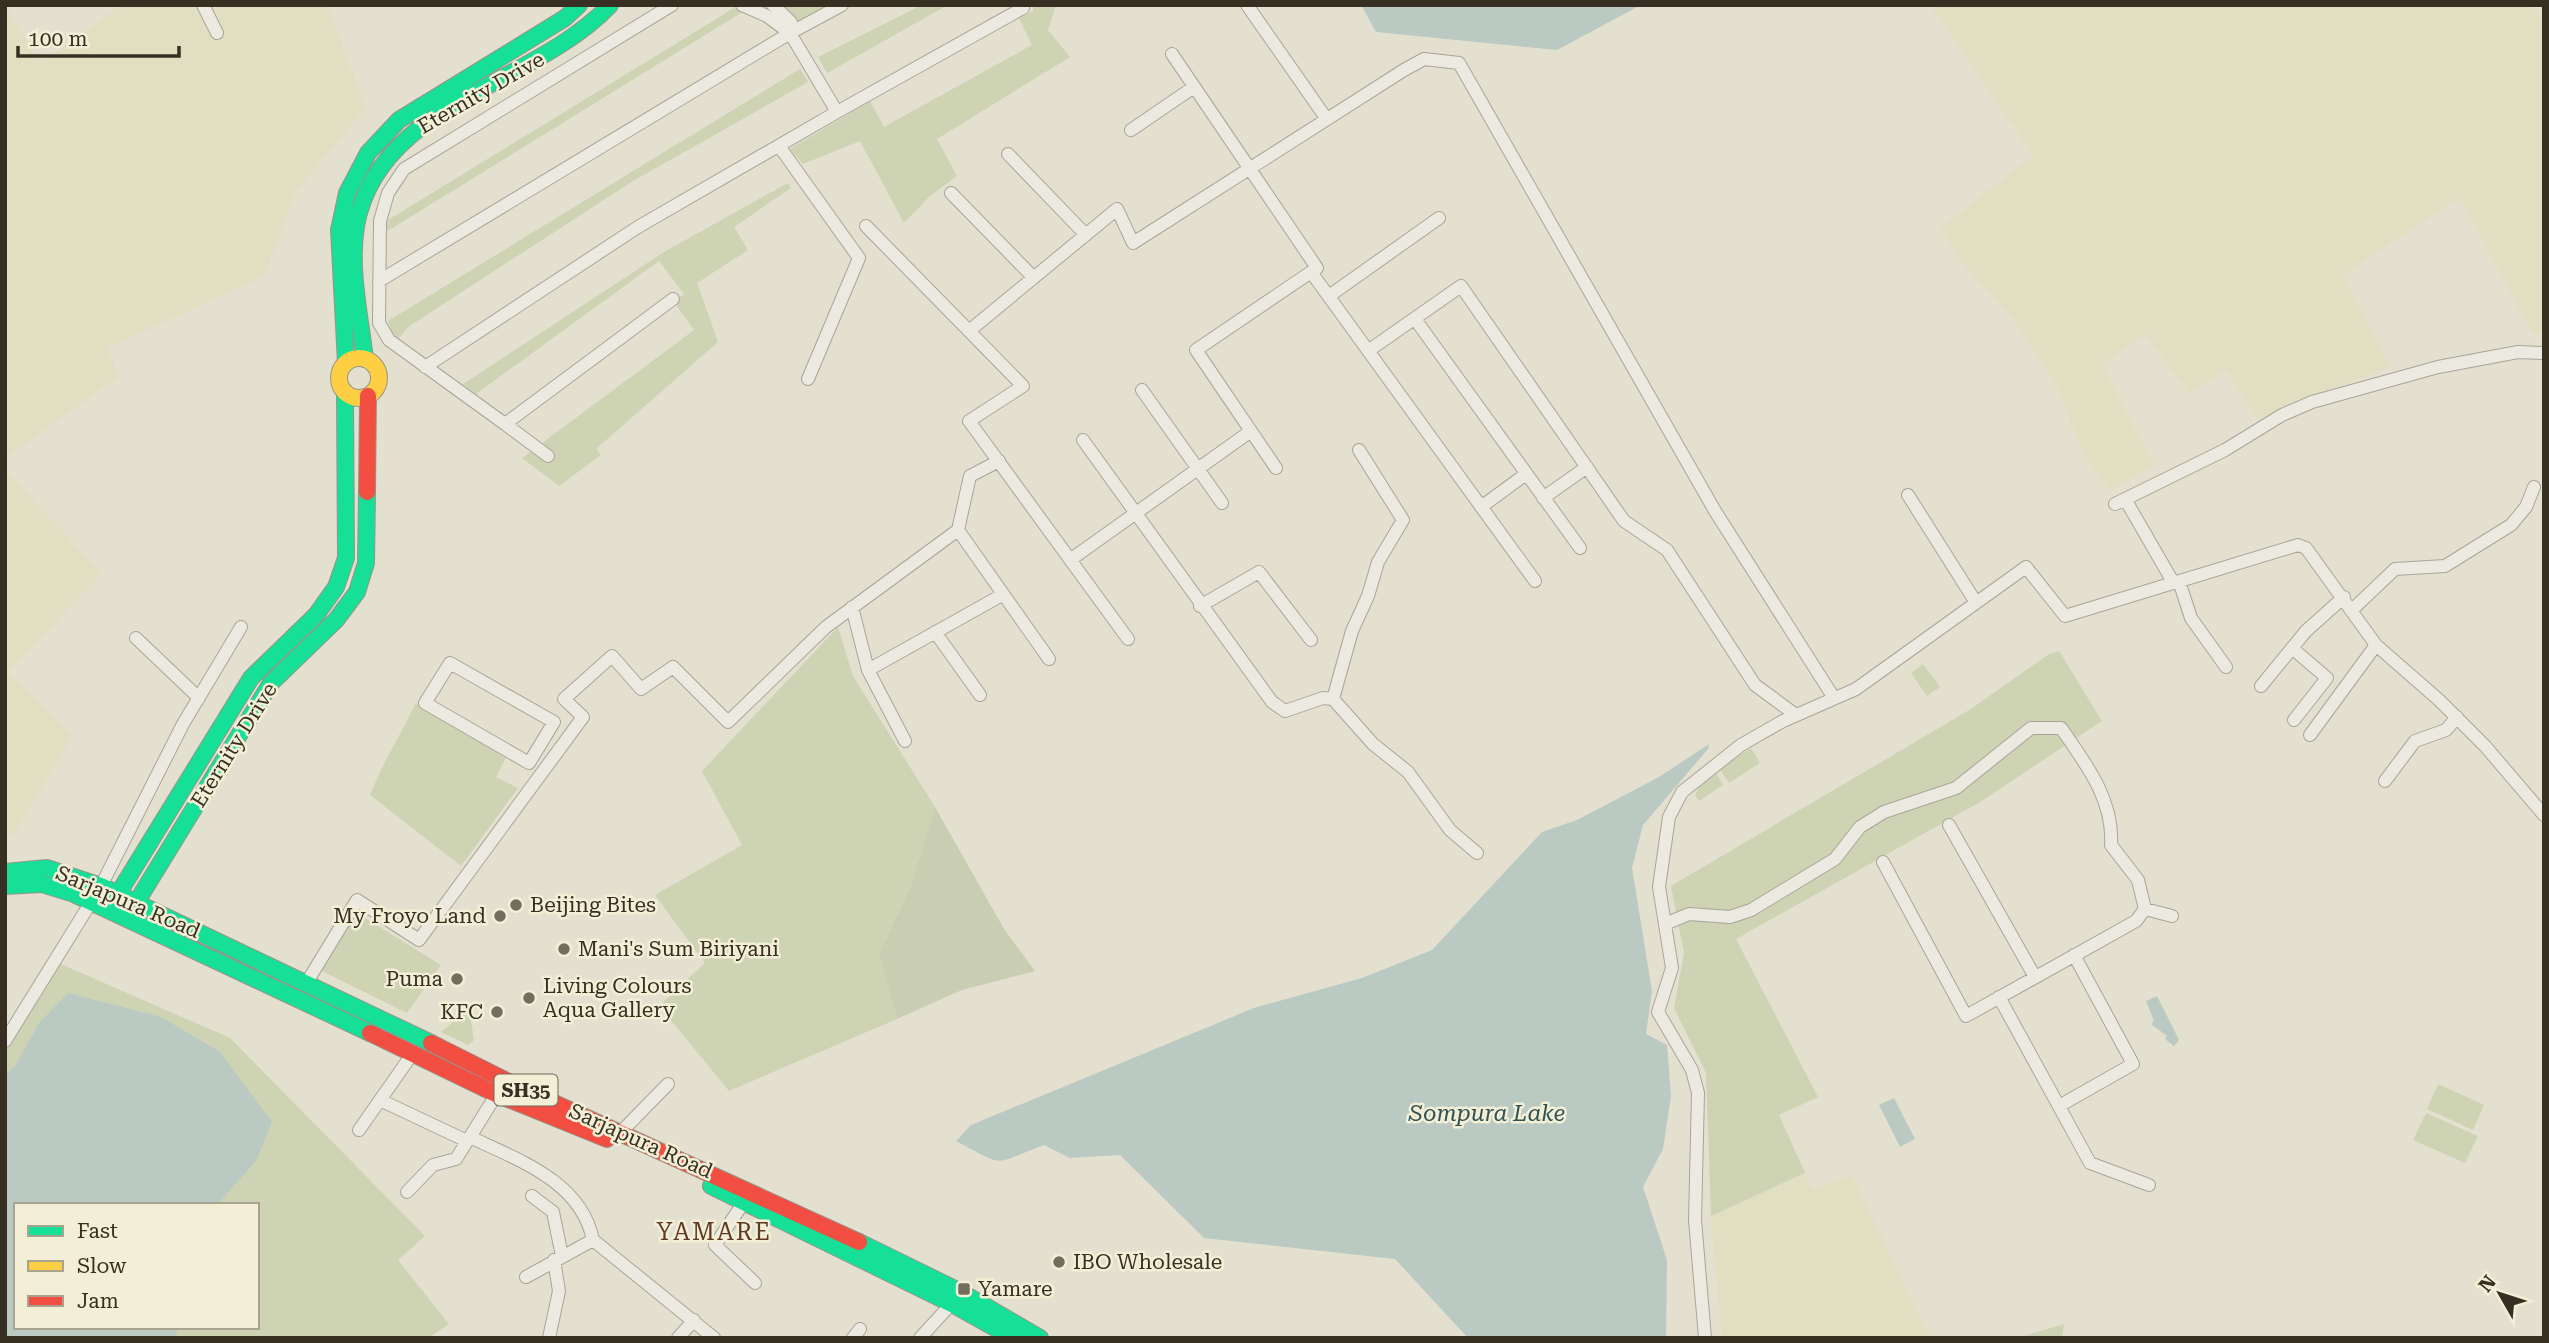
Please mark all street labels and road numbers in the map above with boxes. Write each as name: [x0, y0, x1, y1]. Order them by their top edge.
street label: Eternity Drive: [413, 47, 549, 139]
street label: Eternity Drive: [186, 678, 282, 812]
street label: Sarjapura Road: [52, 861, 204, 943]
road number: SH35: [494, 1074, 558, 1106]
street label: Sarjapura Road: [566, 1099, 717, 1184]

